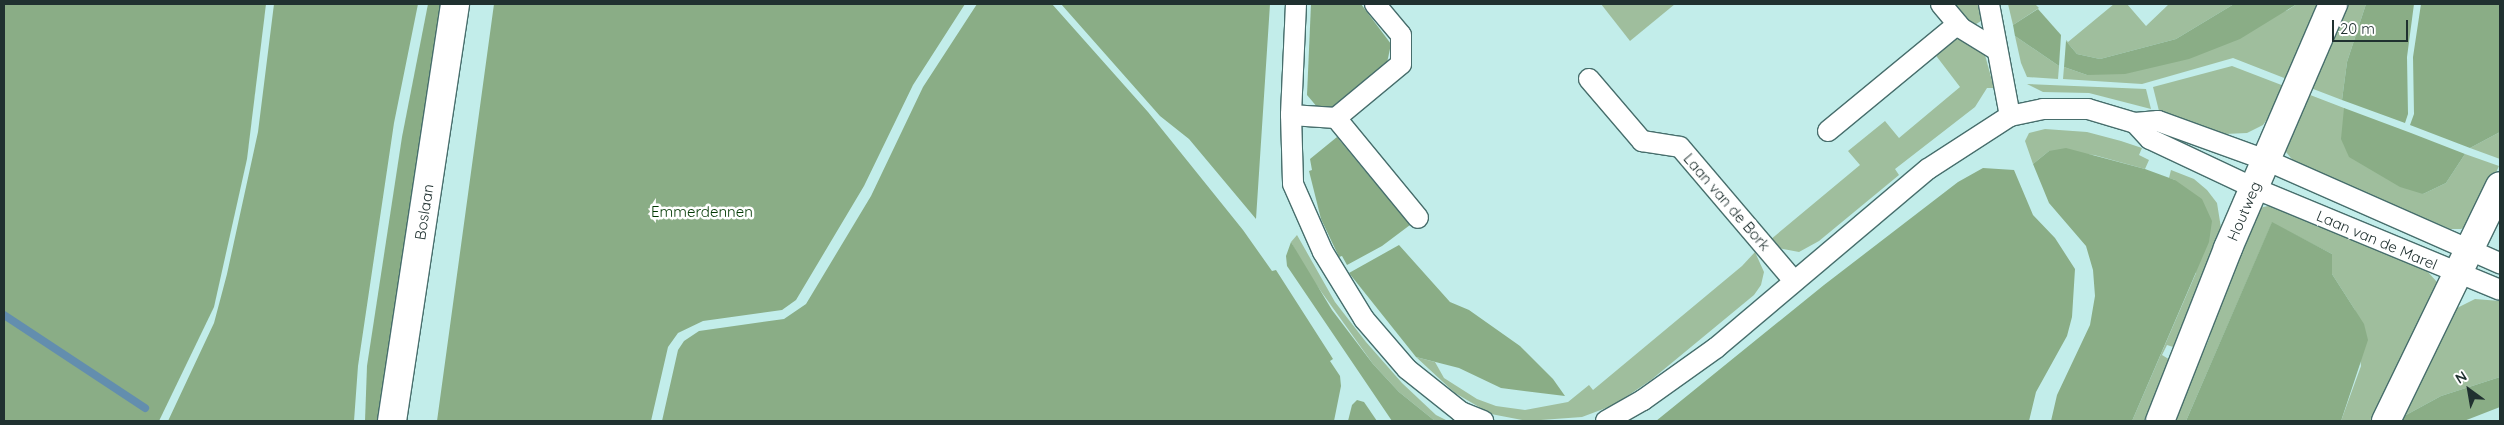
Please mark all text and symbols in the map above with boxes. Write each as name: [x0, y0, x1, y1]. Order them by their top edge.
scale bar: [2334, 10, 2410, 42]
text: 20 m: [2340, 19, 2375, 38]
street label: Laan van de Bork: [1680, 150, 1774, 254]
street label: Houtweg: [2223, 178, 2265, 244]
street label: Boslaan: [411, 183, 437, 241]
park label: Emmerdennen: [651, 203, 753, 221]
street label: Laan van de Marel: [2314, 206, 2440, 274]
north arrow: [2444, 365, 2494, 415]
text: N: [2452, 367, 2470, 388]

